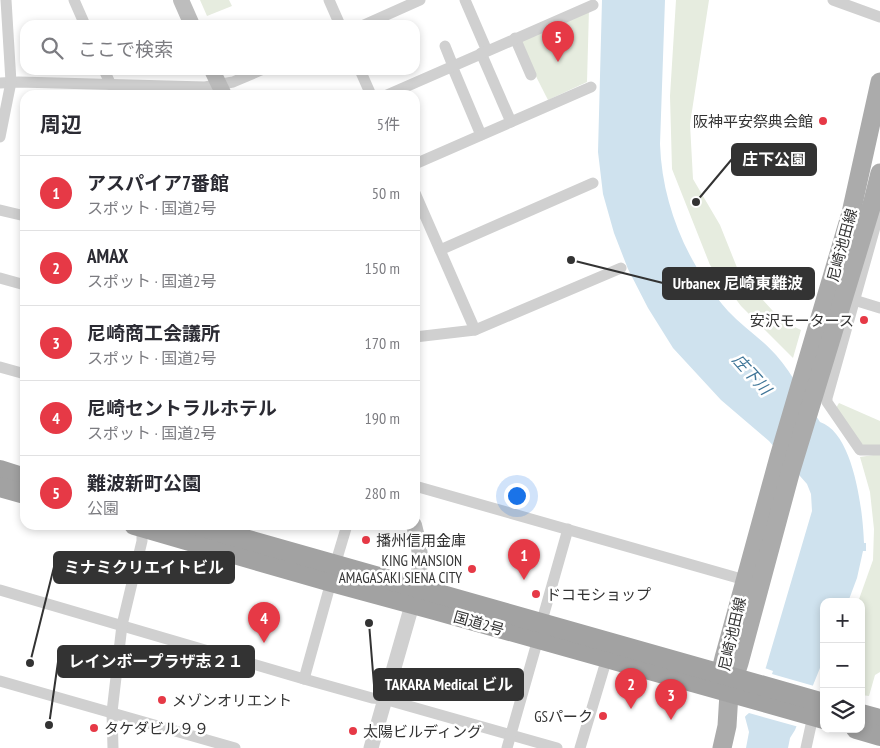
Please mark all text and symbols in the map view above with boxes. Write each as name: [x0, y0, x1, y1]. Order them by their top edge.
search box: [20, 20, 420, 75]
pin: 5: [542, 21, 574, 62]
icon: search: [38, 34, 66, 62]
text: ここで検索: [78, 37, 173, 61]
text: 周辺: [40, 111, 82, 138]
place label: 阪神平安祭典会館: [693, 112, 813, 131]
text: 5件: [377, 114, 400, 134]
marker: 阪神平安祭典会館: [817, 115, 829, 127]
callout: 庄下公園: [732, 144, 816, 175]
text: 庄下公園: [742, 149, 806, 169]
text: アスパイア7番館: [87, 171, 229, 195]
text: 1: [52, 183, 60, 203]
text: 50 m: [372, 183, 400, 203]
text: スポット · 国道2号: [87, 198, 216, 218]
street label: 尼崎池田線: [823, 206, 861, 284]
text: AMAX: [87, 244, 128, 268]
text: 2: [52, 258, 60, 278]
text: 150 m: [365, 258, 400, 278]
callout: Urbanex 尼崎東難波: [663, 268, 814, 299]
text: スポット · 国道2号: [87, 271, 216, 291]
text: Urbanex 尼崎東難波: [673, 273, 803, 293]
place label: 安沢モータース: [750, 311, 854, 330]
marker: 安沢モータース: [858, 314, 870, 326]
text: 尼崎商工会議所: [87, 321, 220, 345]
text: 3: [52, 333, 60, 353]
text: 170 m: [365, 333, 400, 353]
text: スポット · 国道2号: [87, 348, 216, 368]
water label: 庄下川: [729, 349, 777, 400]
text: 尼崎セントラルホテル: [87, 396, 277, 420]
text: 4: [52, 408, 60, 428]
text: 190 m: [365, 408, 400, 428]
text: スポット · 国道2号: [87, 423, 216, 443]
text: 難波新町公園: [87, 471, 201, 495]
text: 5: [52, 483, 60, 503]
text: 280 m: [365, 483, 400, 503]
your location: [504, 483, 530, 509]
text: 公園: [87, 498, 119, 518]
place label: 播州信用金庫: [376, 531, 466, 550]
marker: 播州信用金庫: [360, 534, 372, 546]
pin: 1: [508, 539, 540, 580]
place label: KING MANSION AMAGASAKI SIENA CITY: [339, 551, 462, 587]
callout: ミナミクリエイトビル: [54, 552, 234, 583]
text: ミナミクリエイトビル: [64, 557, 224, 577]
marker: KING MANSION AMAGASAKI SIENA CITY: [466, 563, 478, 575]
place label: ドコモショップ: [546, 585, 651, 604]
marker: ドコモショップ: [530, 588, 542, 600]
street label: 尼崎池田線: [714, 595, 750, 673]
map controls: [820, 598, 865, 733]
button: +: [820, 598, 865, 643]
pin: 4: [248, 602, 280, 643]
street label: 国道2号: [452, 607, 506, 639]
button: −: [820, 643, 865, 688]
callout: レインボープラザ志２１: [58, 646, 254, 677]
text: レインボープラザ志２１: [68, 651, 244, 671]
pin: 2: [615, 668, 647, 709]
callout: TAKARA Medical ビル: [374, 669, 523, 700]
text: TAKARA Medical ビル: [385, 674, 513, 694]
pin: 3: [655, 679, 687, 720]
button: layers: [820, 688, 865, 733]
place label: メゾンオリエント: [172, 691, 292, 710]
marker: メゾンオリエント: [156, 694, 168, 706]
place label: GSパーク: [534, 707, 593, 726]
marker: GSパーク: [597, 710, 609, 722]
place label: タケダビル９９: [104, 719, 209, 738]
marker: タケダビル９９: [88, 722, 100, 734]
place label: 太陽ビルディング: [363, 722, 482, 741]
marker: 太陽ビルディング: [347, 725, 359, 737]

